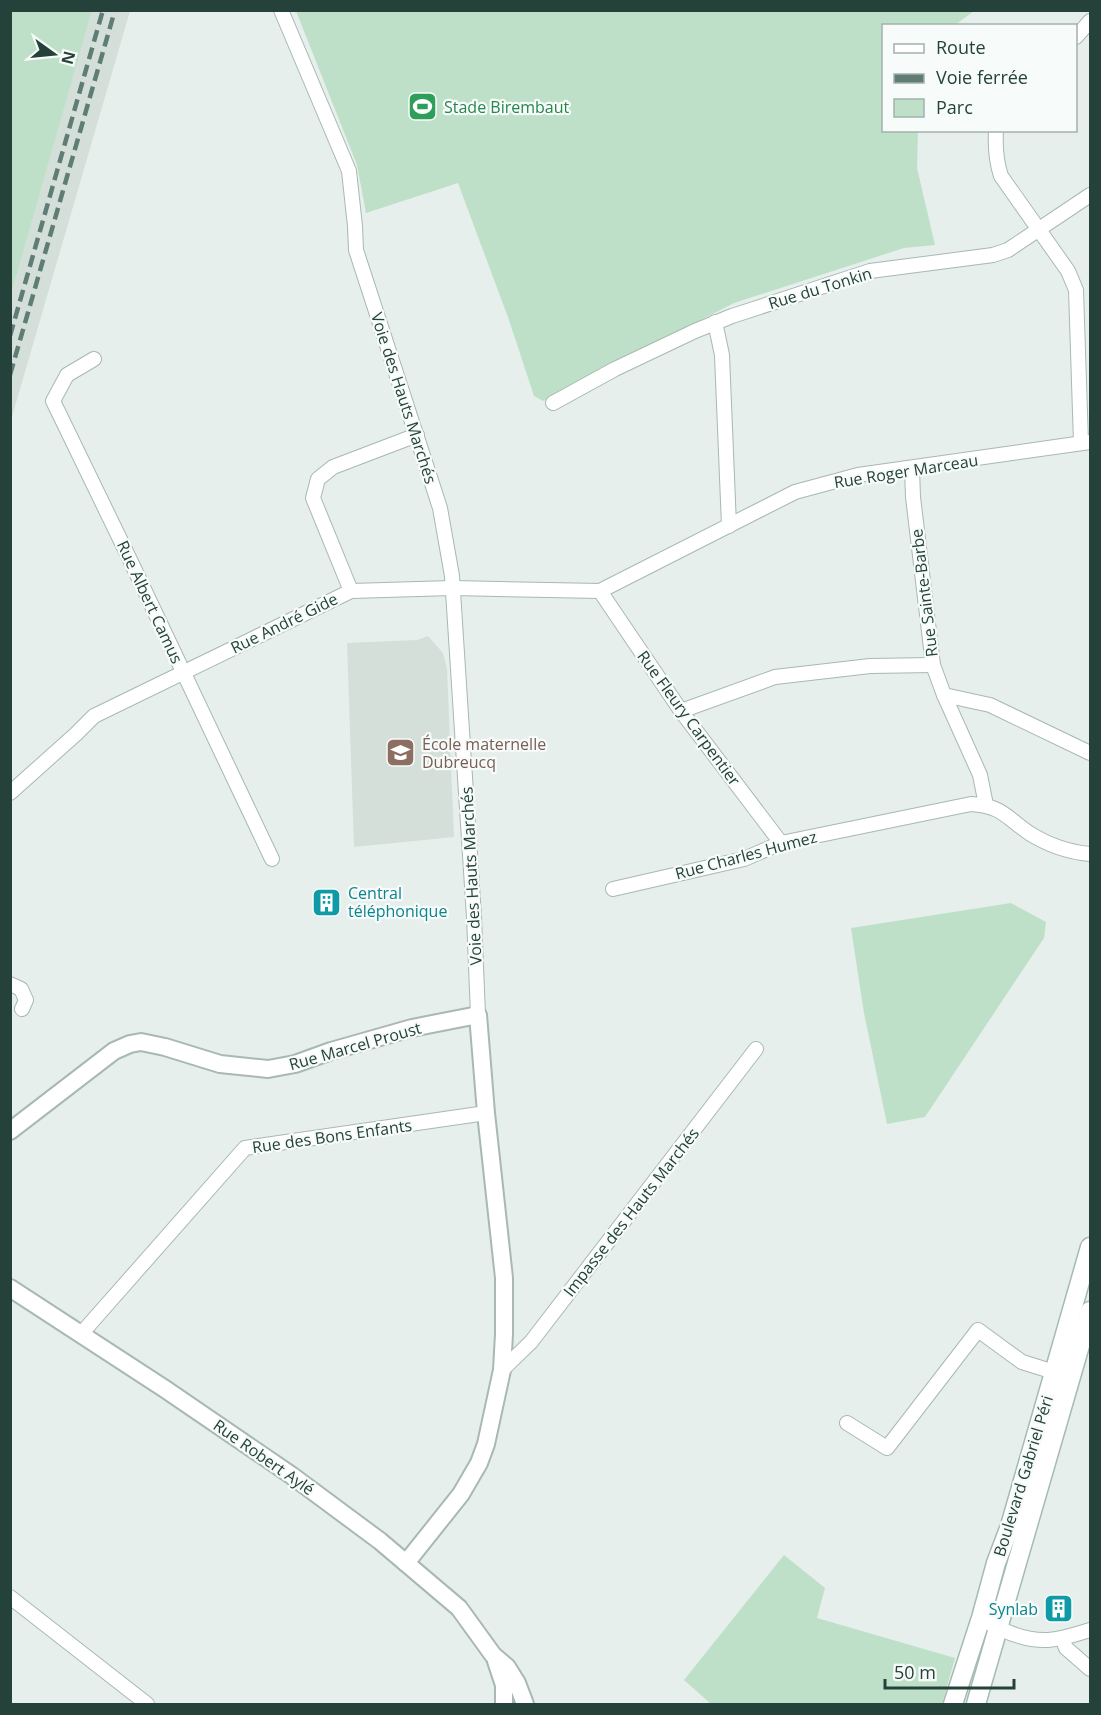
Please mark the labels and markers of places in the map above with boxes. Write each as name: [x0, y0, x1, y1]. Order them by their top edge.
sports icon: Stade Birembaut: [407, 91, 439, 123]
place label: Stade Birembaut: [444, 96, 570, 118]
place label: École maternelle Dubreucq: [422, 733, 546, 773]
school or university icon: École maternelle Dubreucq: [385, 737, 417, 769]
place label: Central téléphonique: [348, 882, 447, 922]
building icon: Central téléphonique: [311, 886, 343, 918]
building icon: Synlab: [1043, 1593, 1075, 1625]
place label: Synlab: [989, 1598, 1038, 1620]

